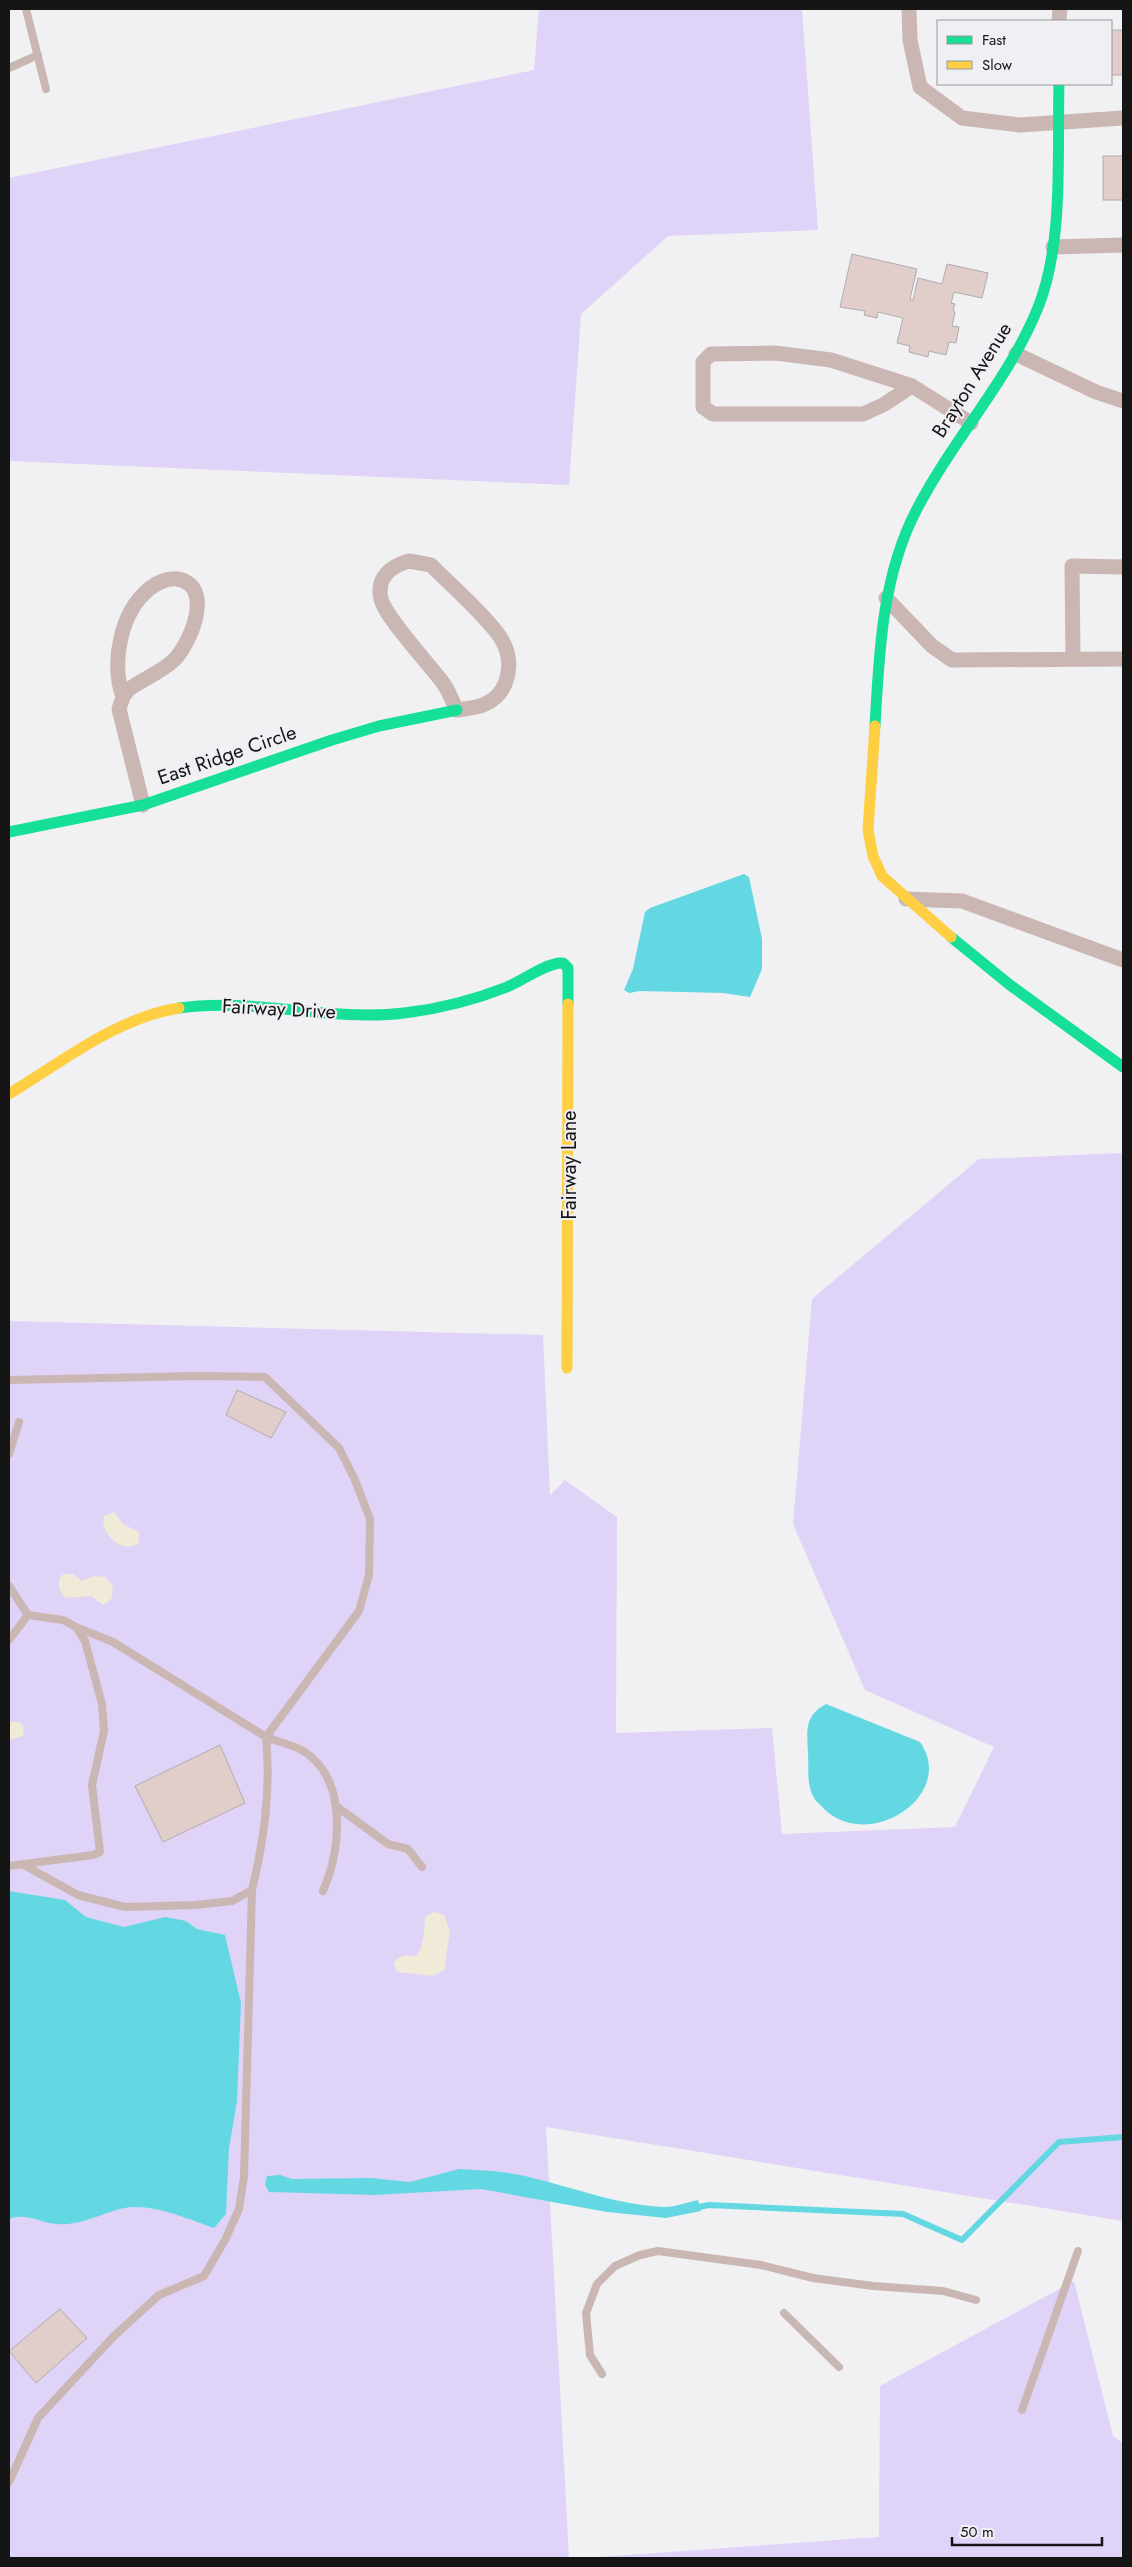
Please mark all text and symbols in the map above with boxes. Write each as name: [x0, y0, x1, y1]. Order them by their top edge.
legend: [937, 20, 1112, 85]
text: Fast: [982, 29, 1006, 51]
text: Slow: [982, 54, 1013, 76]
street label: Brayton Avenue: [925, 317, 1019, 443]
street label: East Ridge Circle: [154, 718, 300, 792]
street label: Fairway Drive: [221, 992, 337, 1026]
street label: Fairway Lane: [555, 1110, 584, 1220]
scale bar: [952, 2514, 1102, 2546]
text: 50 m: [960, 2521, 994, 2543]

